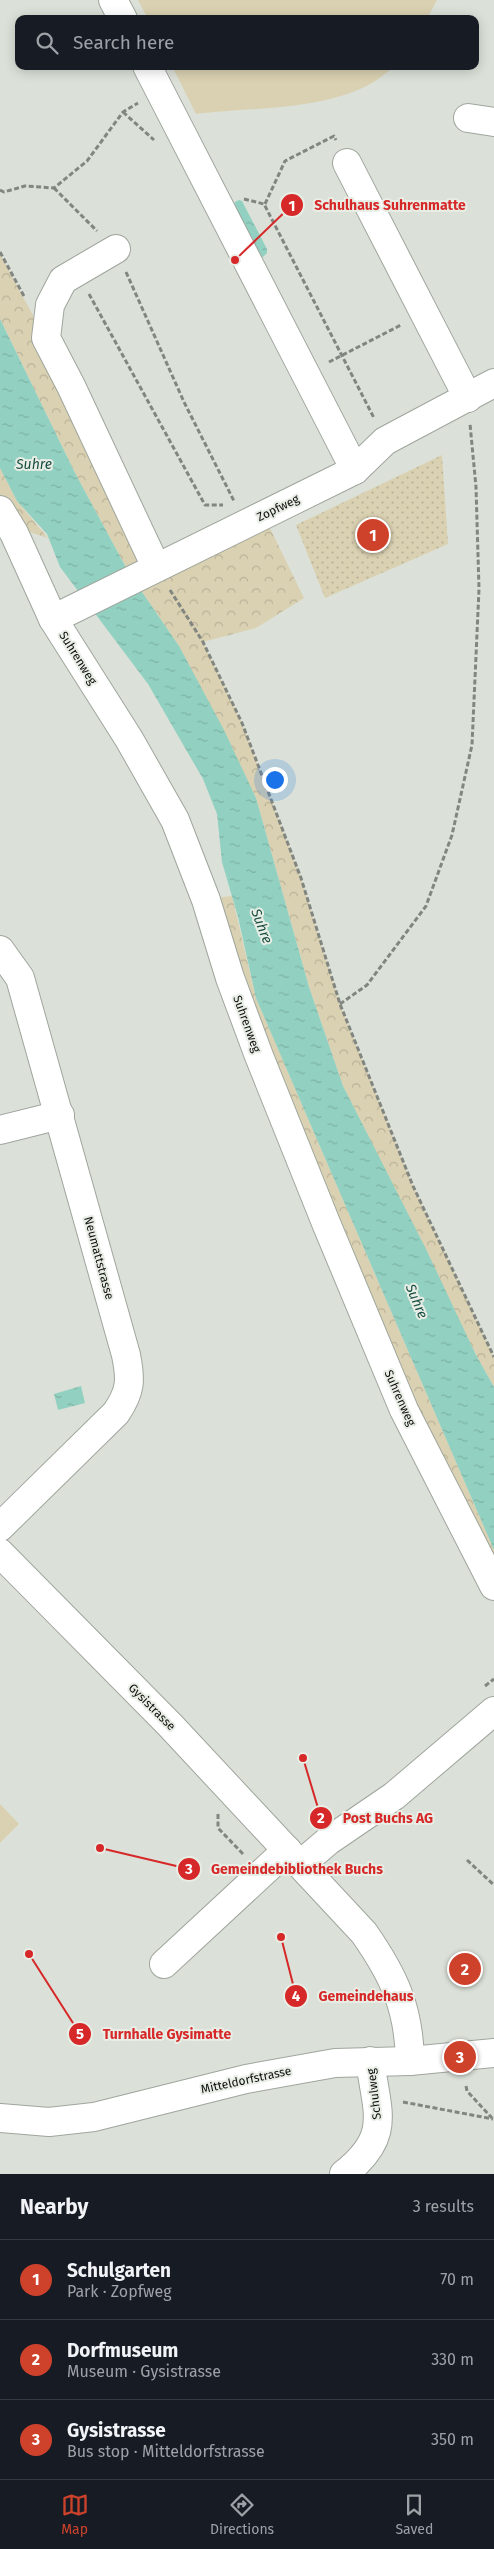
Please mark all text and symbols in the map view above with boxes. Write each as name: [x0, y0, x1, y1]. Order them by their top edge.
search box: [15, 15, 479, 70]
icon: search: [33, 29, 61, 57]
text: Search here: [73, 31, 174, 54]
callout: Schulhaus Suhrenmatte: [280, 191, 476, 220]
text: 1: [289, 197, 295, 215]
text: Schulhaus Suhrenmatte: [314, 197, 466, 214]
water label: Suhre: [15, 456, 52, 473]
street label: Zopfweg: [254, 491, 302, 524]
pin: 1: [357, 516, 389, 554]
street label: Suhrenweg: [56, 629, 100, 688]
your location: [262, 767, 288, 793]
water label: Suhre: [247, 905, 276, 946]
street label: Suhrenweg: [230, 994, 264, 1055]
street label: Neumattstrasse: [81, 1215, 117, 1301]
water label: Suhre: [401, 1280, 431, 1321]
street label: Suhrenweg: [381, 1368, 419, 1429]
street label: Gysistrasse: [126, 1681, 178, 1733]
callout: Post Buchs AG: [308, 1803, 443, 1832]
text: 2: [317, 1809, 325, 1827]
text: Post Buchs AG: [343, 1810, 433, 1827]
callout: Gemeindebibliothek Buchs: [176, 1854, 393, 1883]
text: 3: [184, 1860, 193, 1878]
text: Gemeindebibliothek Buchs: [211, 1861, 383, 1878]
pin: 2: [449, 1950, 481, 1988]
callout: Gemeindehaus: [283, 1981, 423, 2010]
text: 4: [292, 1987, 301, 2005]
text: Gemeindehaus: [319, 1988, 414, 2005]
callout: Turnhalle Gysimatte: [67, 2020, 241, 2049]
text: 5: [76, 2025, 84, 2043]
text: Turnhalle Gysimatte: [103, 2026, 231, 2043]
pin: 3: [444, 2038, 476, 2076]
street label: Mitteldorfstrasse: [199, 2064, 293, 2096]
street label: Schulweg: [364, 2067, 384, 2120]
text: Nearby: [20, 2194, 88, 2220]
text: 3 results: [413, 2197, 474, 2216]
text: Schulgarten: [67, 2259, 171, 2282]
text: 1: [32, 2270, 40, 2289]
text: 70 m: [440, 2270, 474, 2289]
text: Park · Zopfweg: [67, 2282, 172, 2301]
text: Dorfmuseum: [67, 2339, 178, 2362]
text: 2: [32, 2350, 40, 2369]
text: 330 m: [431, 2350, 474, 2369]
text: Museum · Gysistrasse: [67, 2362, 221, 2381]
text: Gysistrasse: [67, 2419, 166, 2442]
text: 3: [32, 2430, 40, 2449]
text: 350 m: [431, 2430, 474, 2449]
text: Bus stop · Mitteldorfstrasse: [67, 2442, 265, 2461]
tab: Map: [61, 2491, 89, 2538]
tab: Directions: [210, 2491, 274, 2538]
tab: Saved: [395, 2491, 433, 2538]

